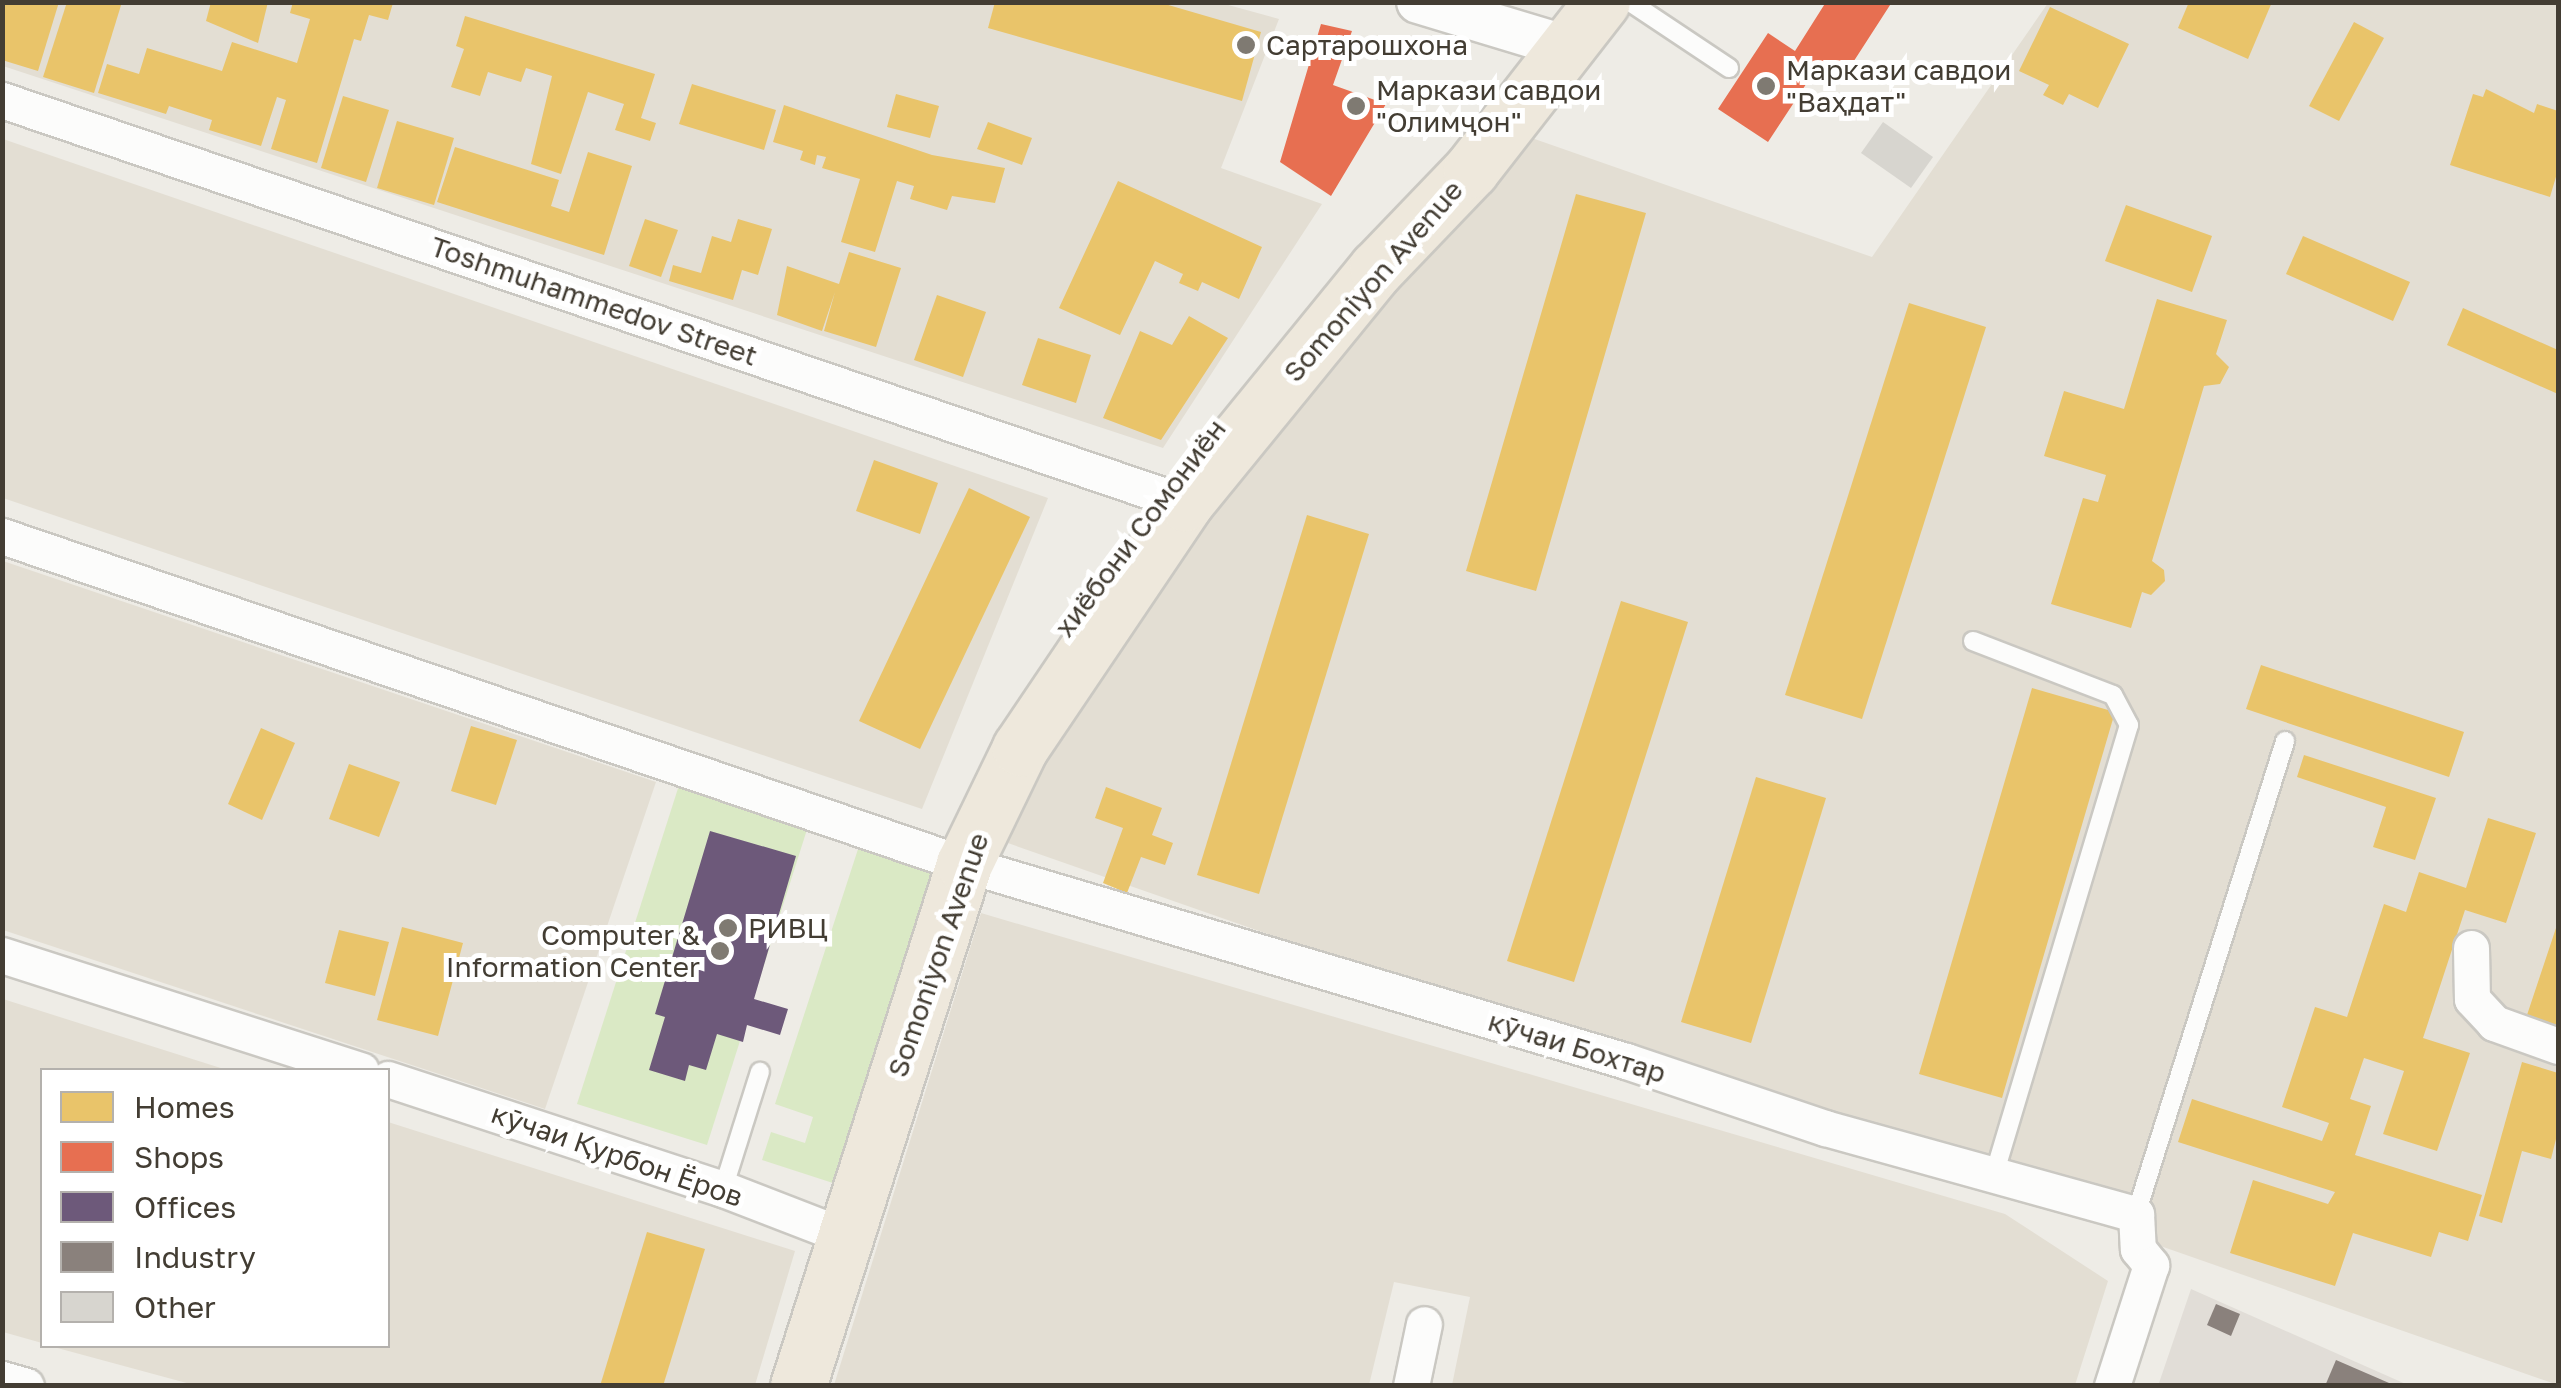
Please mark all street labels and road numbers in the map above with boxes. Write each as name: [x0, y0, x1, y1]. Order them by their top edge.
street label: Somoniyon Avenue: [1276, 173, 1470, 389]
street label: Toshmuhammedov Street: [426, 229, 762, 373]
street label: хиёбони Сомониён: [1047, 413, 1233, 643]
street label: Somoniyon Avenue: [880, 829, 996, 1081]
street label: кӯчаи Бохтар: [1484, 1004, 1670, 1090]
street label: кӯчаи Қурбон Ёров: [487, 1096, 747, 1214]

